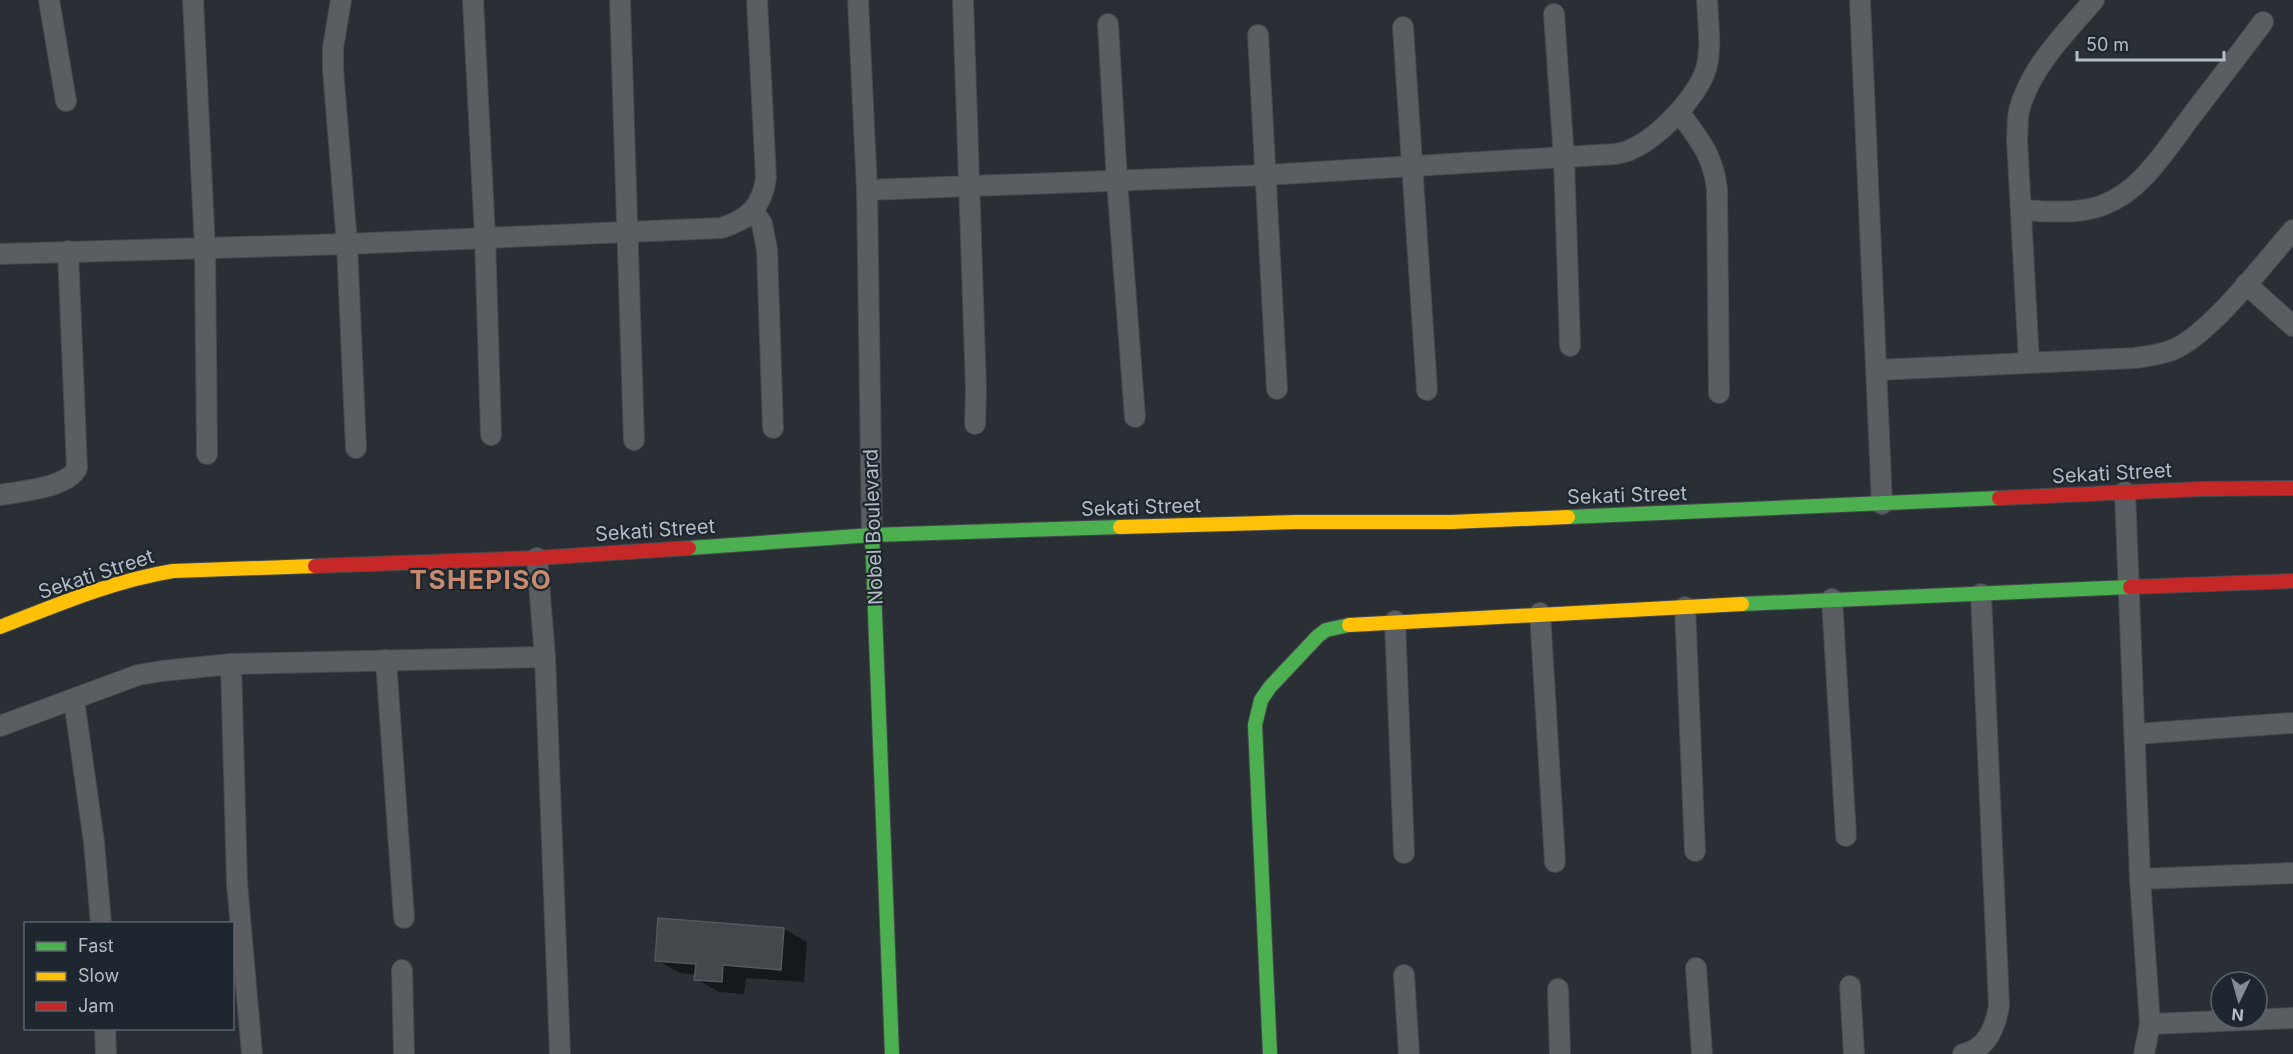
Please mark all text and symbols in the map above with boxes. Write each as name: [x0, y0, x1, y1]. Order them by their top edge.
scale bar: [2077, 24, 2224, 62]
text: 50 m: [2086, 34, 2129, 55]
street label: Nobel Boulevard: [858, 448, 888, 606]
street label: Sekati Street: [2051, 458, 2173, 488]
street label: Sekati Street: [1567, 481, 1688, 509]
street label: Sekati Street: [1081, 493, 1202, 521]
street label: Sekati Street: [594, 514, 716, 546]
street label: Sekati Street: [35, 544, 157, 604]
district label: TSHEPISO: [410, 564, 552, 595]
legend: [24, 922, 234, 1030]
text: Fast: [78, 935, 114, 956]
text: Slow: [78, 965, 119, 986]
north arrow: [2209, 970, 2269, 1030]
text: Jam: [78, 995, 114, 1016]
text: N: [2231, 1004, 2245, 1025]

